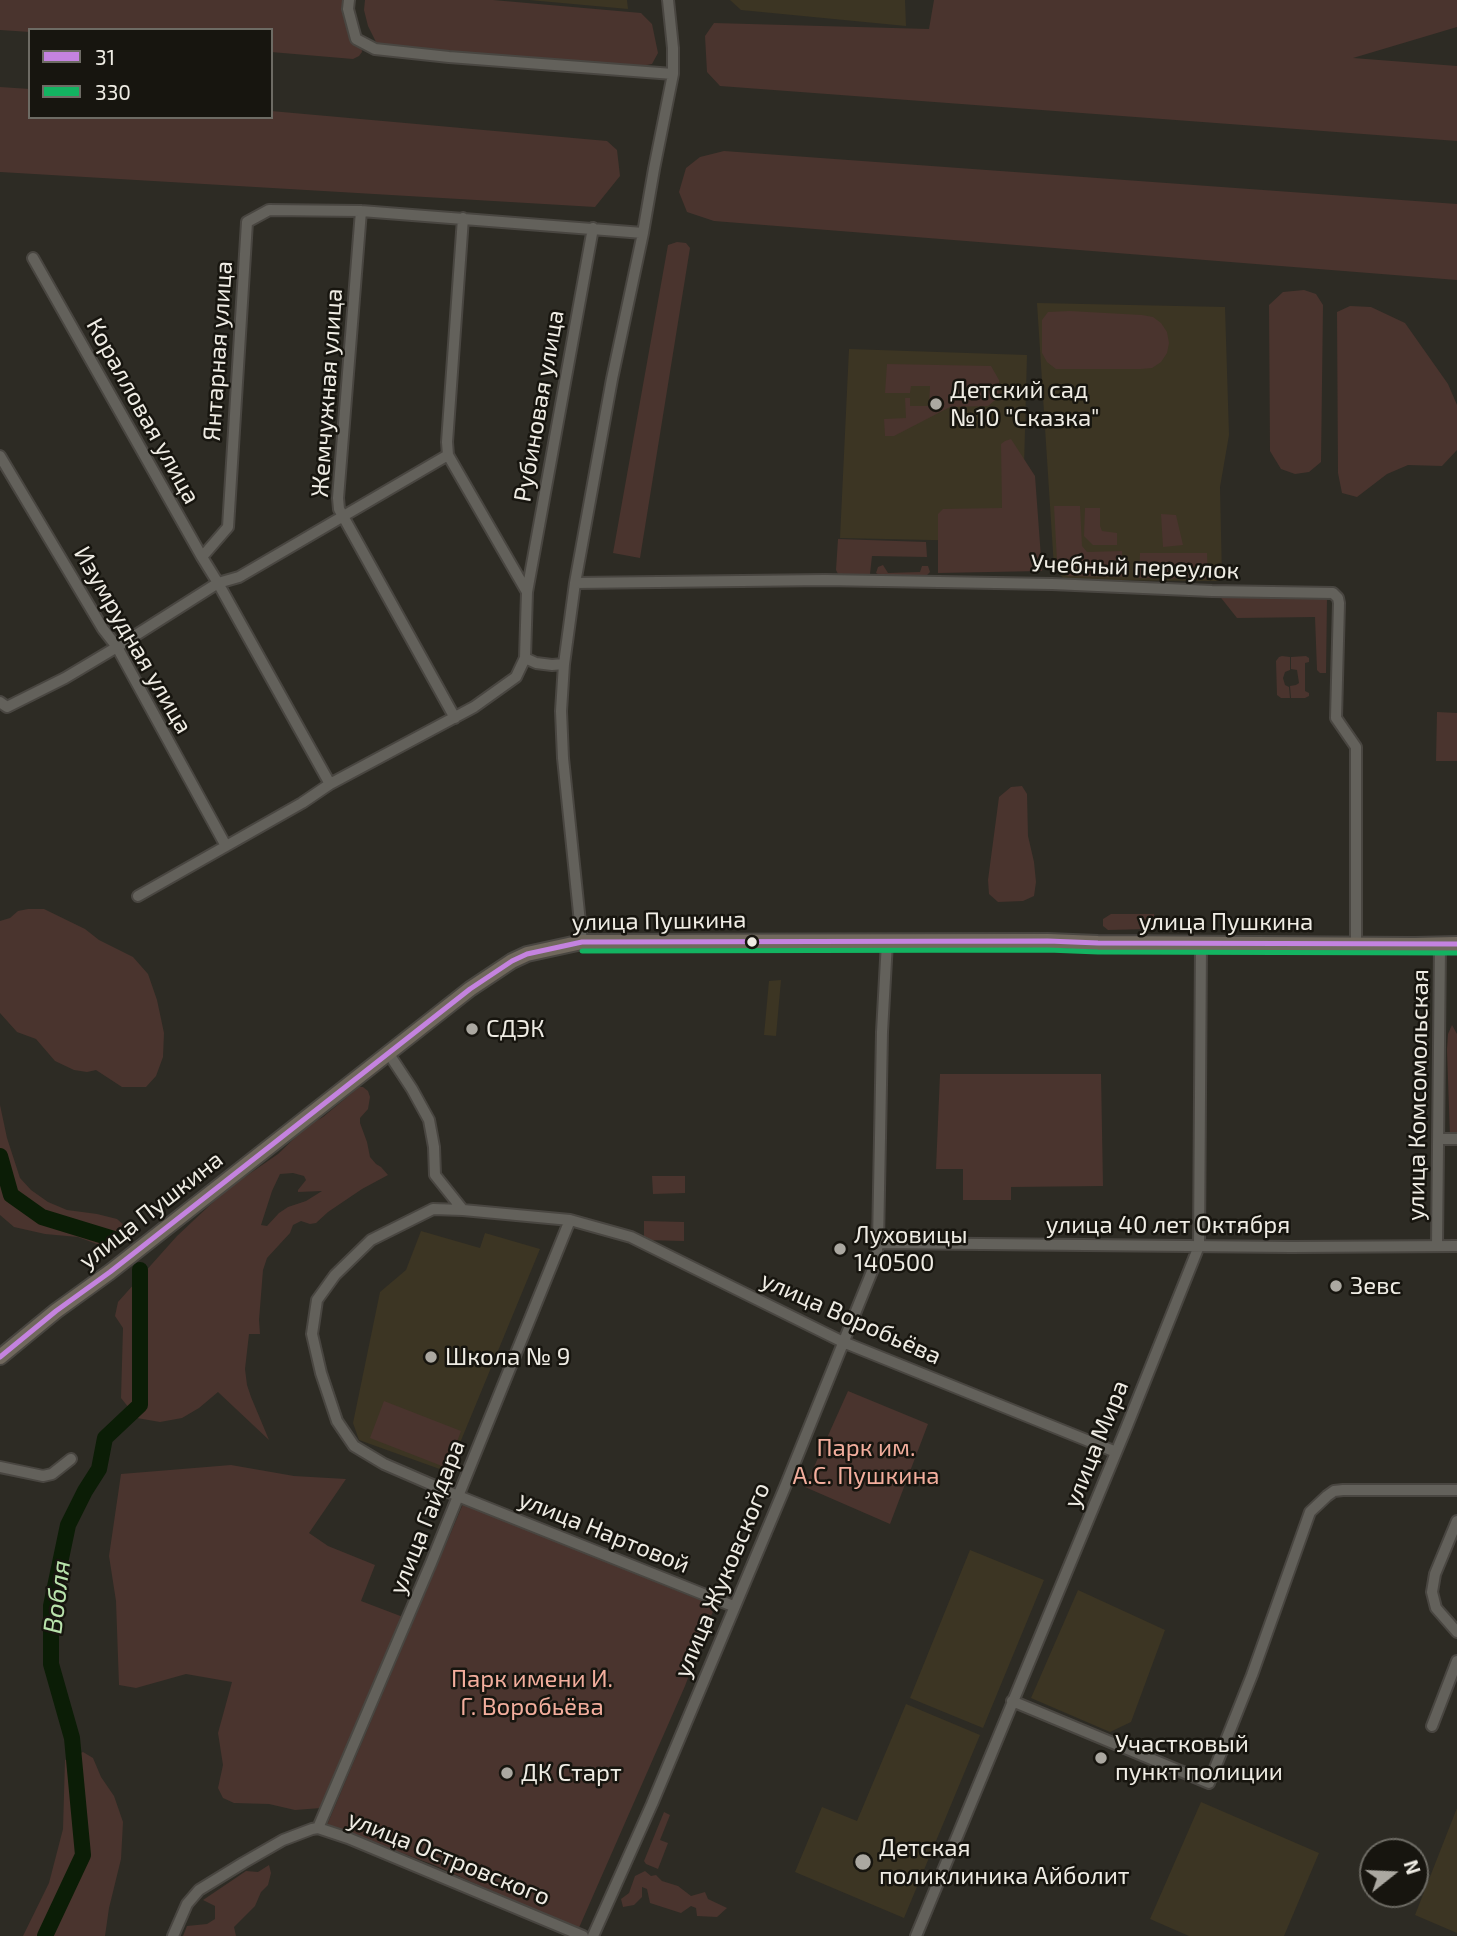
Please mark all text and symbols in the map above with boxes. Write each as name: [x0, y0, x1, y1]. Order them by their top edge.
legend: [28, 28, 273, 119]
text: 31: [95, 44, 115, 69]
text: 330: [95, 79, 131, 104]
street label: Янтарная улица: [197, 260, 239, 442]
street label: Жемчужная улица: [305, 287, 349, 499]
street label: Рубиновая улица: [508, 308, 570, 504]
street label: Коралловая улица: [80, 313, 206, 509]
place label: Детский сад №10 "Сказка": [950, 376, 1099, 432]
marker: Детский сад №10 "Сказка": [928, 396, 944, 412]
street label: Изумрудная улица: [68, 541, 198, 739]
street label: Учебный переулок: [1030, 549, 1240, 585]
street label: улица Пушкина: [571, 905, 747, 937]
street label: улица Пушкина: [1139, 908, 1313, 936]
unlabelled marker: [745, 935, 759, 949]
street label: улица Комсомольская: [1401, 969, 1435, 1221]
place label: СДЭК: [486, 1015, 545, 1043]
marker: СДЭК: [464, 1021, 480, 1037]
street label: улица Пушкина: [73, 1145, 229, 1275]
street label: улица 40 лет Октября: [1046, 1211, 1290, 1239]
place label: Луховицы 140500: [854, 1221, 968, 1277]
marker: Луховицы 140500: [832, 1241, 848, 1257]
street label: улица Воробьёва: [756, 1265, 946, 1371]
place label: Зевс: [1350, 1272, 1401, 1300]
marker: Зевс: [1328, 1278, 1344, 1294]
place label: Школа № 9: [445, 1343, 570, 1371]
marker: Школа № 9: [423, 1349, 439, 1365]
street label: улица Мира: [1057, 1376, 1135, 1512]
park label: Парк им. А.С. Пушкина: [792, 1434, 940, 1490]
street label: улица Гайдара: [383, 1436, 471, 1598]
street label: улица Жуковского: [668, 1478, 776, 1682]
street label: улица Нартовой: [514, 1485, 694, 1579]
water label: Вобля: [37, 1558, 77, 1636]
park label: Парк имени И. Г. Воробьёва: [451, 1665, 613, 1721]
place label: Участковый пункт полиции: [1115, 1730, 1283, 1786]
marker: Участковый пункт полиции: [1093, 1750, 1109, 1766]
place label: ДК Старт: [521, 1759, 622, 1787]
marker: ДК Старт: [499, 1765, 515, 1781]
street label: улица Островского: [344, 1804, 554, 1912]
place label: Детская поликлиника Айболит: [879, 1834, 1129, 1890]
north arrow: [1359, 1838, 1429, 1908]
marker: Детская поликлиника Айболит: [853, 1852, 873, 1872]
text: N: [1399, 1857, 1426, 1877]

